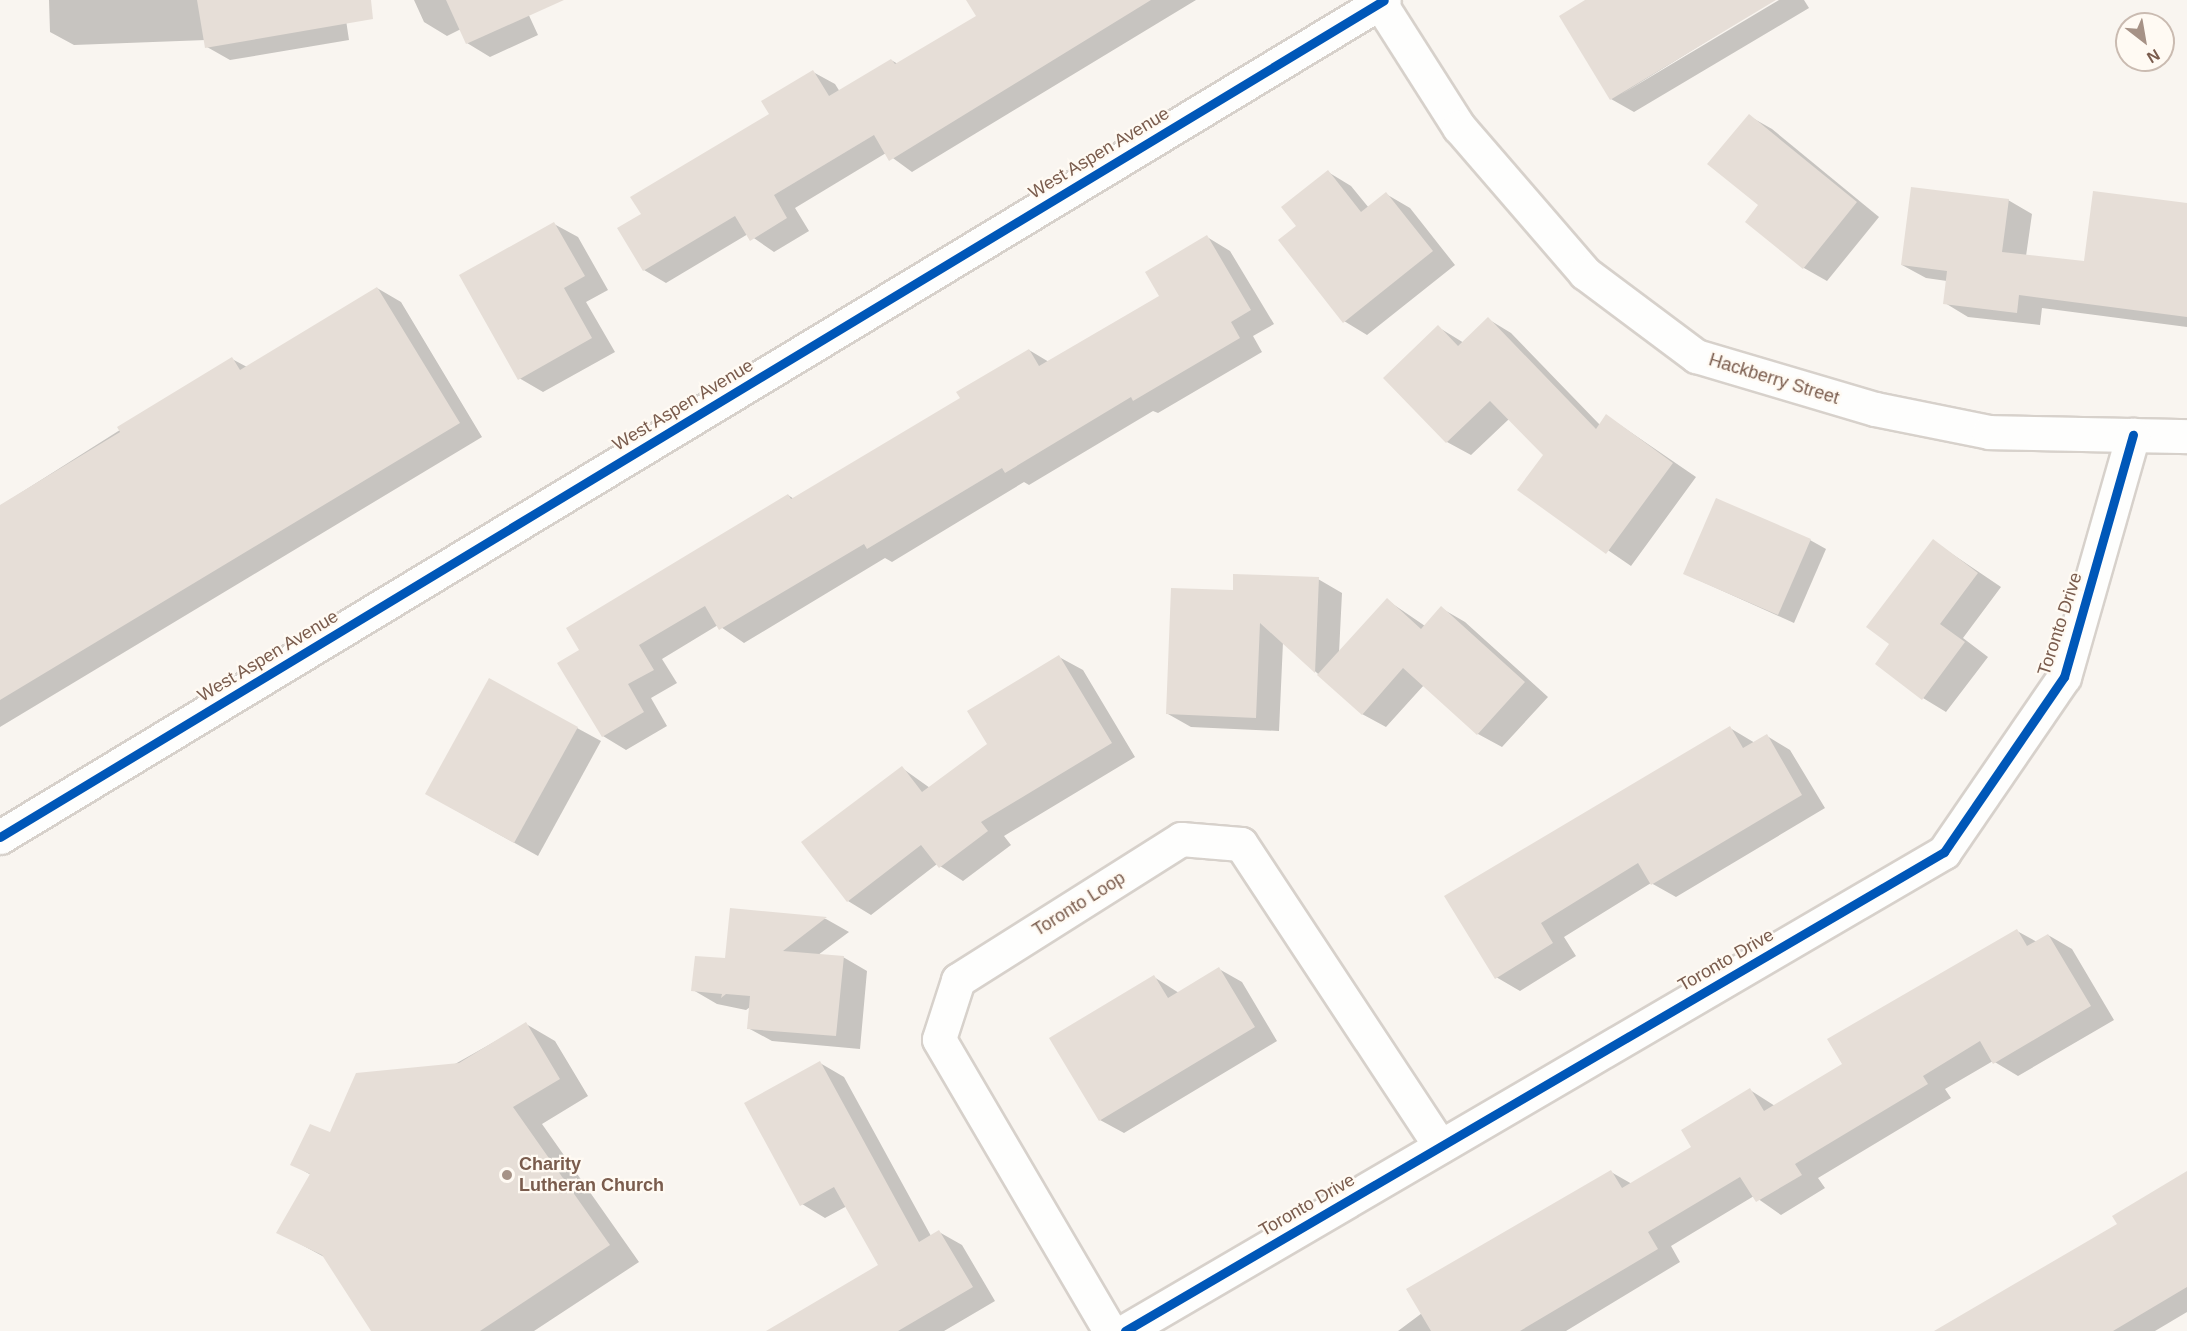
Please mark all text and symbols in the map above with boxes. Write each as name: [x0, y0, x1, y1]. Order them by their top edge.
north arrow: [2115, 12, 2175, 72]
text: N: [2144, 46, 2163, 66]
street label: West Aspen Avenue: [1024, 102, 1174, 204]
street label: Hackberry Street: [1706, 349, 1842, 409]
street label: West Aspen Avenue: [608, 354, 758, 456]
street label: Toronto Drive: [2033, 570, 2087, 678]
street label: West Aspen Avenue: [193, 605, 343, 707]
street label: Toronto Loop: [1029, 867, 1129, 941]
street label: Toronto Drive: [1674, 924, 1778, 996]
place label: Charity Lutheran Church: [519, 1154, 664, 1196]
marker: Charity Lutheran Church: [500, 1168, 514, 1182]
street label: Toronto Drive: [1255, 1169, 1359, 1241]

